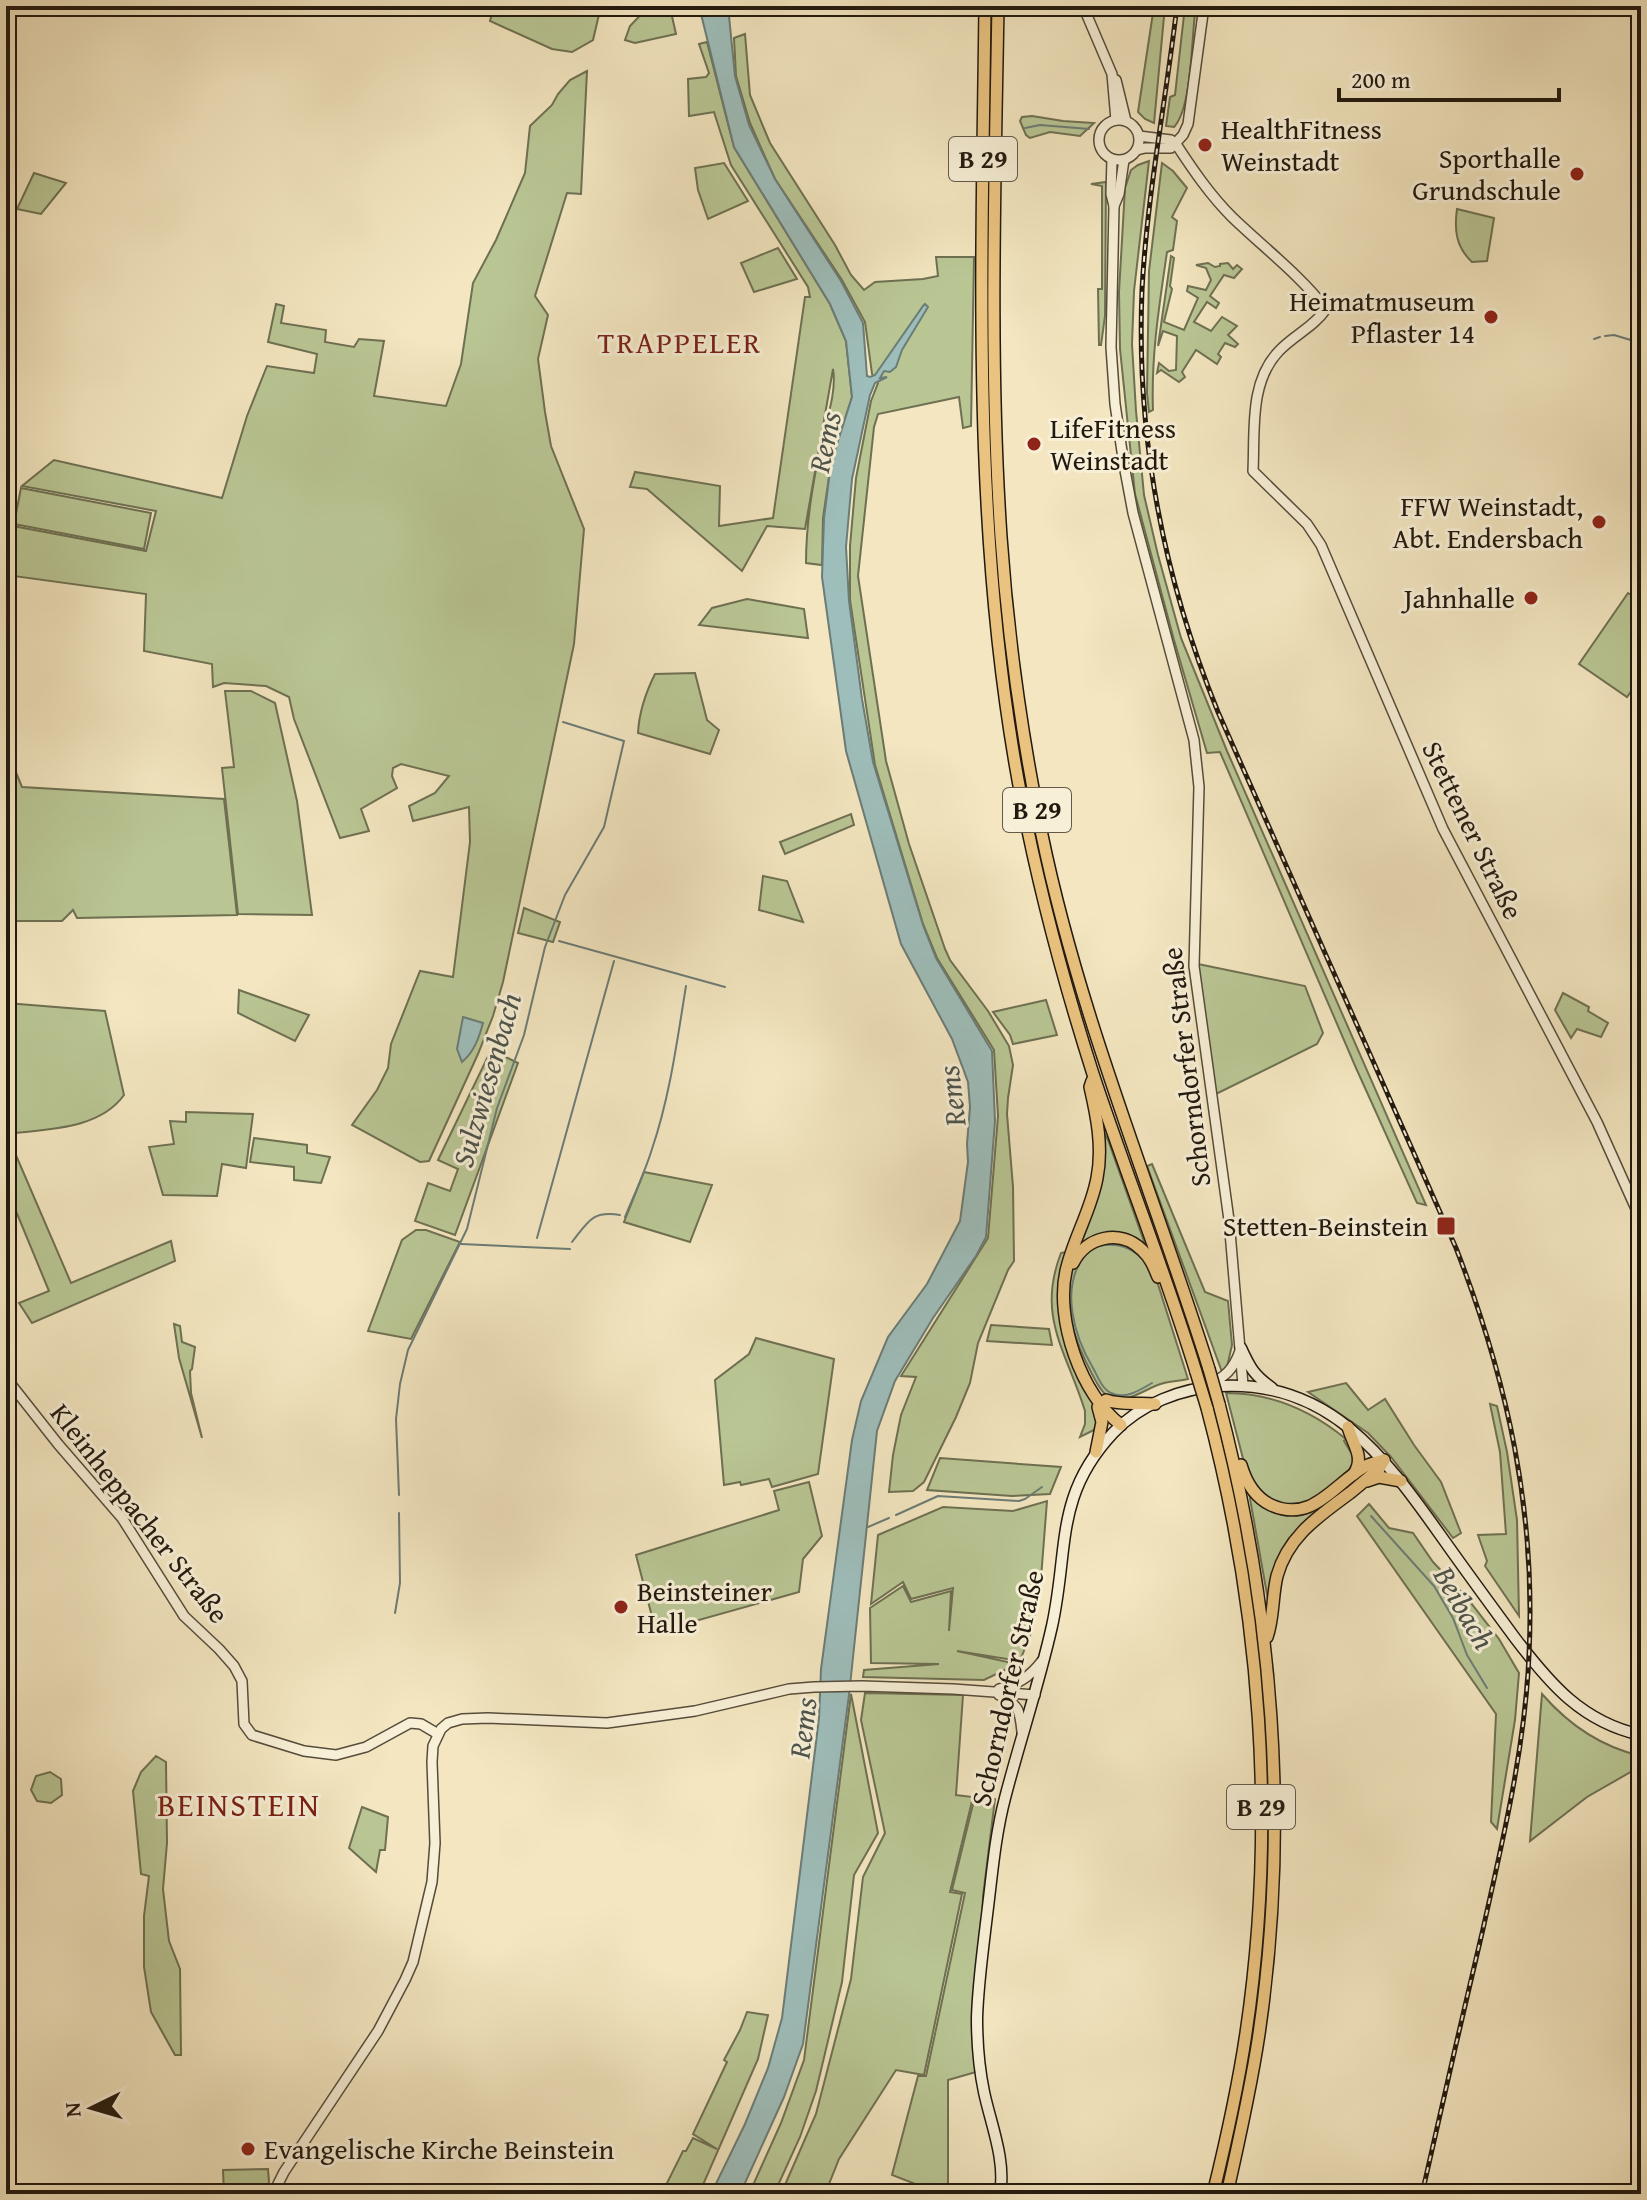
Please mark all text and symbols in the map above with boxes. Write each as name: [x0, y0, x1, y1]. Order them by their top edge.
scale bar: [1339, 52, 1559, 102]
text: 200 m: [1351, 62, 1411, 97]
place label: HealthFitness Weinstadt: [1221, 108, 1382, 181]
marker: HealthFitness Weinstadt: [1196, 136, 1214, 154]
road number: B 29: [949, 137, 1017, 181]
place label: Sporthalle Grundschule: [1412, 137, 1561, 210]
marker: Sporthalle Grundschule: [1568, 165, 1586, 183]
place label: Heimatmuseum Pflaster 14: [1289, 280, 1475, 353]
marker: Heimatmuseum Pflaster 14: [1482, 308, 1500, 326]
district label: TRAPPELER: [598, 320, 762, 364]
water label: Rems: [796, 407, 852, 477]
place label: LifeFitness Weinstadt: [1050, 407, 1176, 480]
marker: LifeFitness Weinstadt: [1025, 435, 1043, 453]
place label: FFW Weinstadt, Abt. Endersbach: [1393, 485, 1583, 558]
marker: FFW Weinstadt, Abt. Endersbach: [1590, 513, 1608, 531]
place label: Jahnhalle: [1401, 577, 1515, 618]
marker: Jahnhalle: [1522, 589, 1540, 607]
street label: Stettener Straße: [1413, 734, 1534, 926]
road number: B 29: [1003, 788, 1071, 832]
street label: Schorndorfer Straße: [1150, 945, 1221, 1189]
water label: Sulzwiesenbach: [440, 987, 532, 1172]
water label: Rems: [925, 1063, 977, 1130]
place label: Stetten-Beinstein: [1223, 1205, 1428, 1246]
marker: Stetten-Beinstein: [1435, 1215, 1457, 1237]
street label: Kleinheppacher Straße: [41, 1394, 240, 1632]
water label: Beibach: [1423, 1557, 1506, 1657]
street label: Schorndorfer Straße: [959, 1566, 1054, 1810]
place label: Beinsteiner Halle: [637, 1570, 772, 1643]
marker: Beinsteiner Halle: [612, 1598, 630, 1616]
water label: Rems: [776, 1695, 828, 1762]
district label: BEINSTEIN: [157, 1781, 321, 1828]
road number: B 29: [1227, 1785, 1295, 1829]
north arrow: [52, 2068, 132, 2148]
text: N: [55, 2101, 89, 2118]
place label: Evangelische Kirche Beinstein: [264, 2128, 615, 2169]
marker: Evangelische Kirche Beinstein: [239, 2140, 257, 2158]

